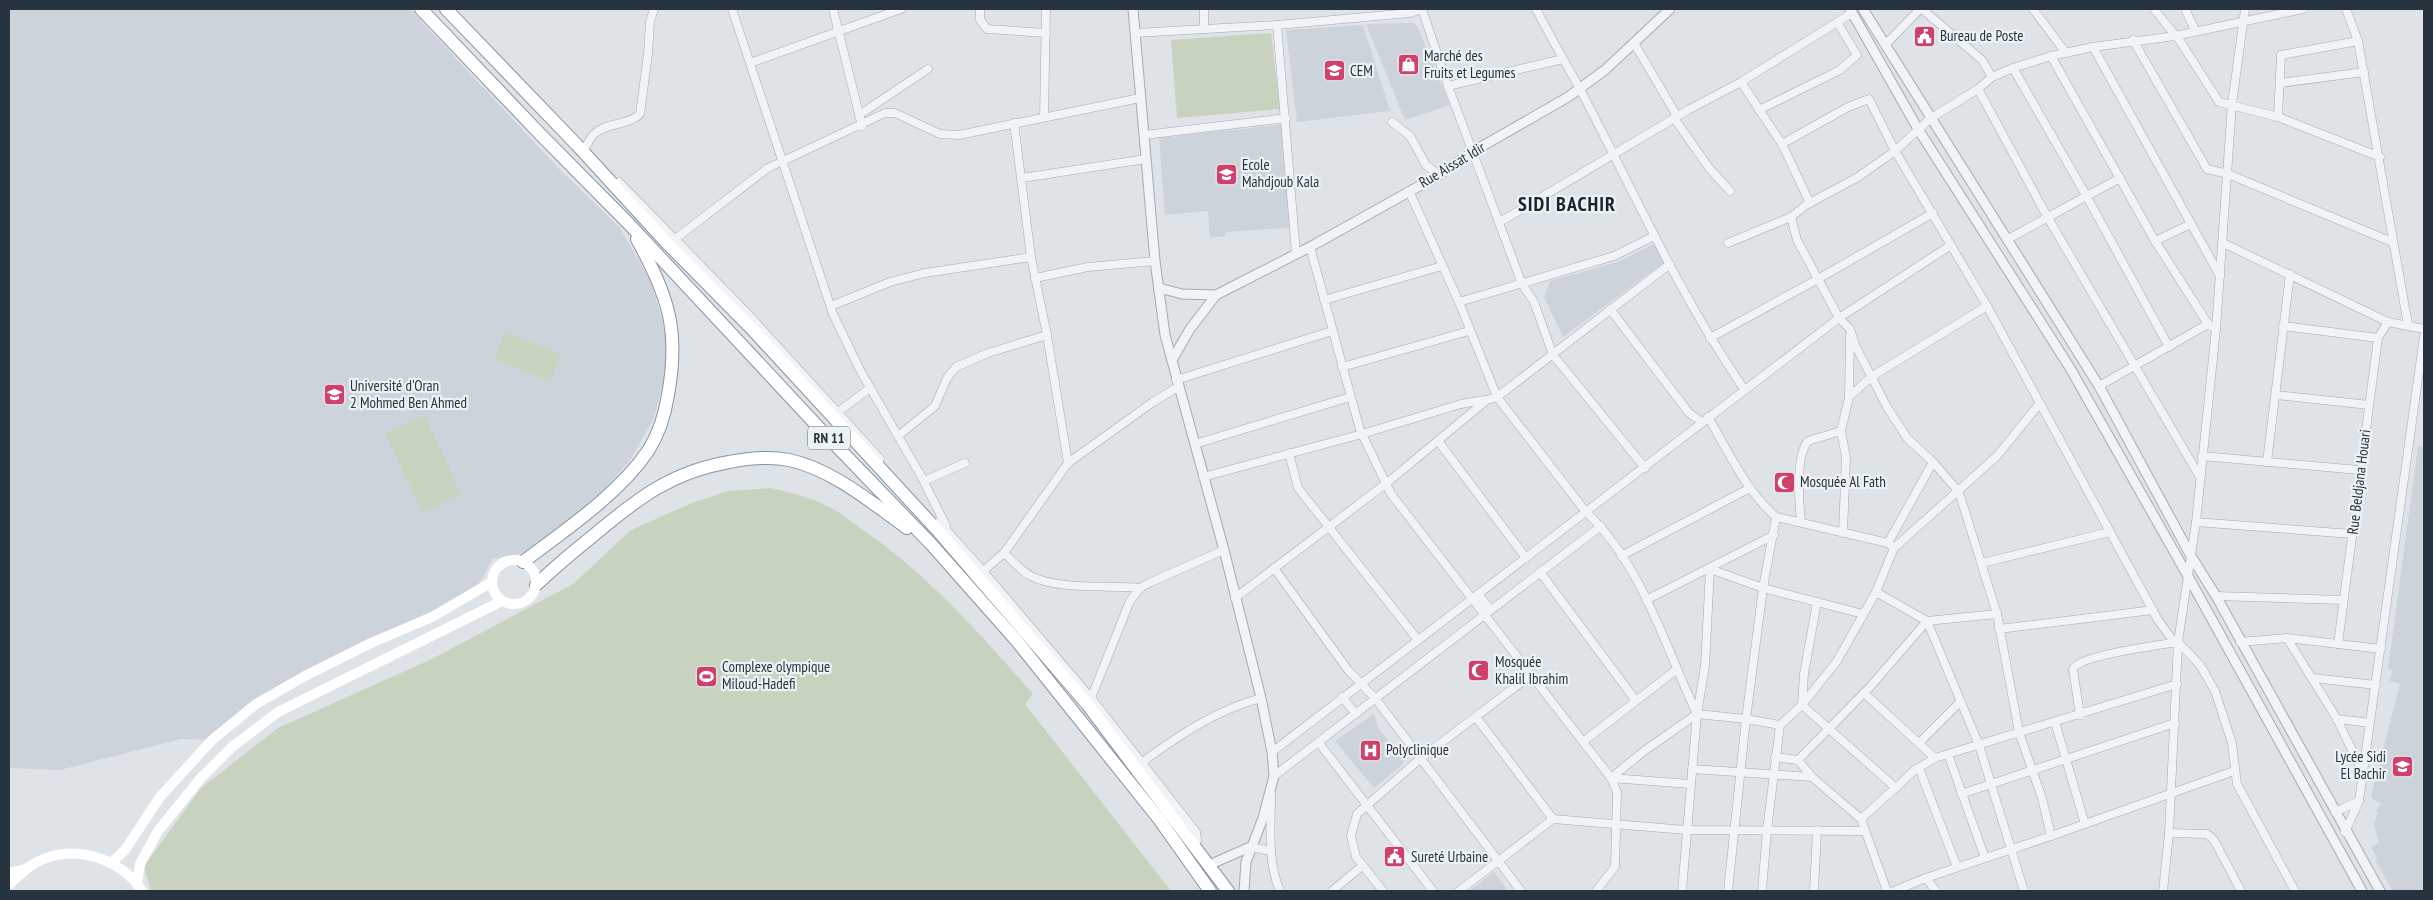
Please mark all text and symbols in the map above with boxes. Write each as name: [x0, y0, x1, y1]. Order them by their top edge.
public building icon: Bureau de Poste: [1912, 24, 1936, 48]
place label: Bureau de Poste: [1940, 26, 2024, 45]
place label: Marché des Fruits et Legumes: [1424, 46, 1516, 82]
shop icon: Marché des Fruits et Legumes: [1396, 53, 1420, 77]
school or university icon: CEM: [1322, 59, 1346, 83]
place label: CEM: [1350, 61, 1373, 80]
street label: Rue Aissat Idir: [1415, 137, 1489, 192]
place label: Ecole Mahdjoub Kala: [1242, 155, 1319, 191]
school or university icon: Ecole Mahdjoub Kala: [1214, 162, 1238, 186]
district label: SIDI BACHIR: [1518, 191, 1616, 217]
place label: Université d'Oran 2 Mohmed Ben Ahmed: [350, 376, 467, 412]
school or university icon: Université d'Oran 2 Mohmed Ben Ahmed: [322, 383, 346, 407]
road number: RN 11: [808, 426, 850, 449]
street label: Rue Beldjana Houari: [2343, 428, 2374, 536]
mosque icon: Mosquée Al Fath: [1772, 470, 1796, 494]
place label: Mosquée Al Fath: [1800, 472, 1886, 491]
place label: Mosquée Khalil Ibrahim: [1495, 652, 1568, 688]
place label: Complexe olympique Miloud-Hadefi: [722, 657, 830, 693]
mosque icon: Mosquée Khalil Ibrahim: [1467, 659, 1491, 683]
sports icon: Complexe olympique Miloud-Hadefi: [694, 664, 718, 688]
hospital icon: Polyclinique: [1358, 738, 1382, 762]
place label: Polyclinique: [1386, 740, 1449, 759]
place label: Lycée Sidi El Bachir: [2335, 747, 2387, 783]
school or university icon: Lycée Sidi El Bachir: [2390, 754, 2414, 778]
public building icon: Sureté Urbaine: [1383, 845, 1407, 869]
place label: Sureté Urbaine: [1411, 847, 1488, 866]

